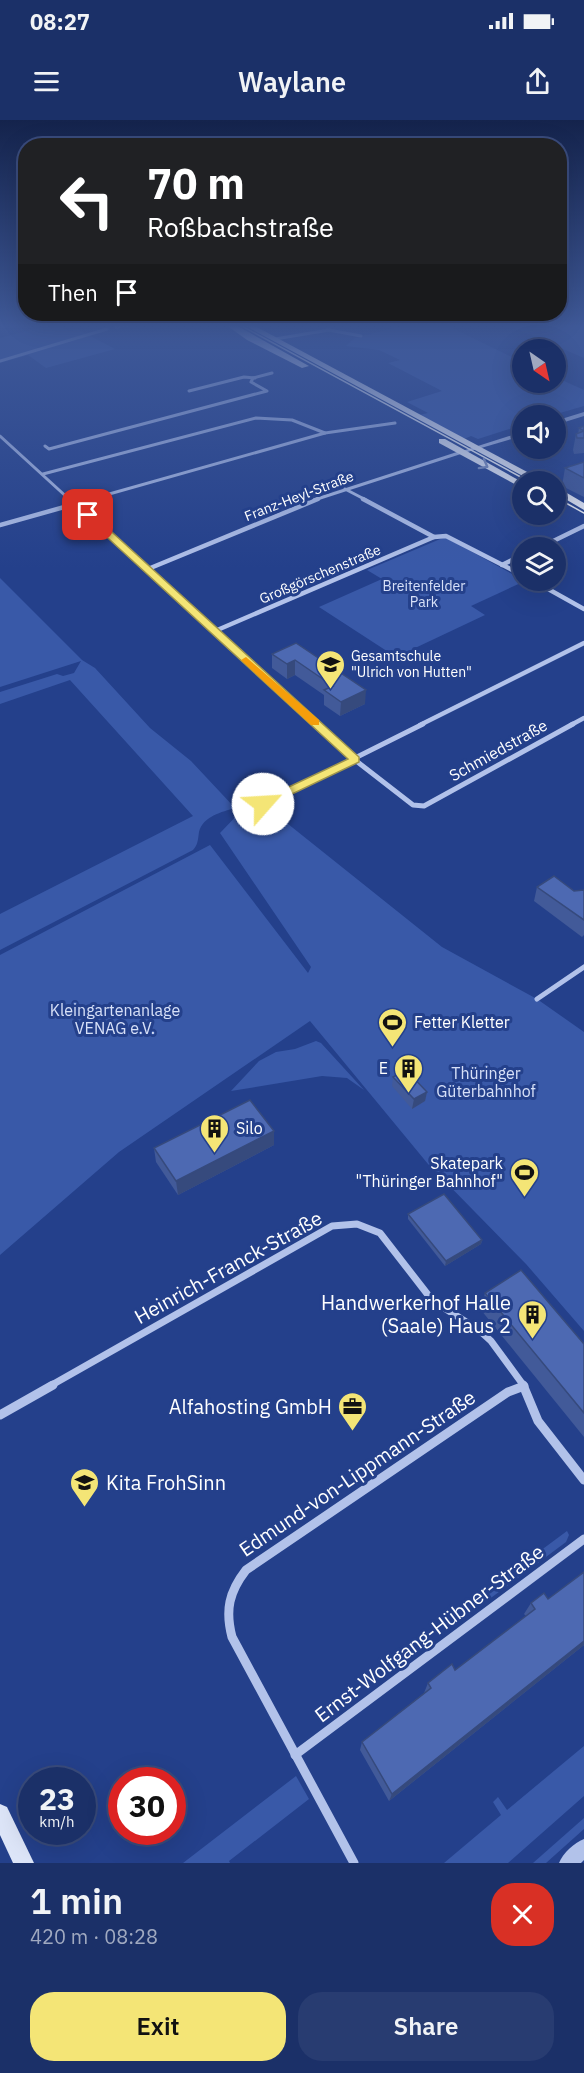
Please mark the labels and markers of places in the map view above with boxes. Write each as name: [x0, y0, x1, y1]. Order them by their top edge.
pin: [62, 489, 113, 540]
place label: Gesamtschule "Ulrich von Hutten": [351, 647, 472, 681]
school or university icon: Gesamtschule "Ulrich von Hutten": [314, 648, 346, 690]
sports icon: Fetter Kletter: [377, 1006, 409, 1048]
place label: Fetter Kletter: [414, 1012, 510, 1032]
building icon: E: [393, 1052, 425, 1094]
place label: E: [379, 1058, 388, 1078]
building icon: Silo: [199, 1112, 231, 1154]
place label: Silo: [236, 1118, 263, 1138]
place label: Skatepark "Thüringer Bahnhof": [355, 1153, 504, 1191]
sports icon: Skatepark "Thüringer Bahnhof": [508, 1156, 540, 1198]
place label: Handwerkerhof Halle (Saale) Haus 2: [321, 1289, 511, 1339]
building icon: Handwerkerhof Halle (Saale) Haus 2: [516, 1298, 548, 1340]
office icon: Alfahosting GmbH: [337, 1390, 369, 1432]
place label: Alfahosting GmbH: [169, 1393, 332, 1420]
school or university icon: Kita FrohSinn: [69, 1466, 101, 1508]
place label: Kita FrohSinn: [106, 1469, 226, 1496]

